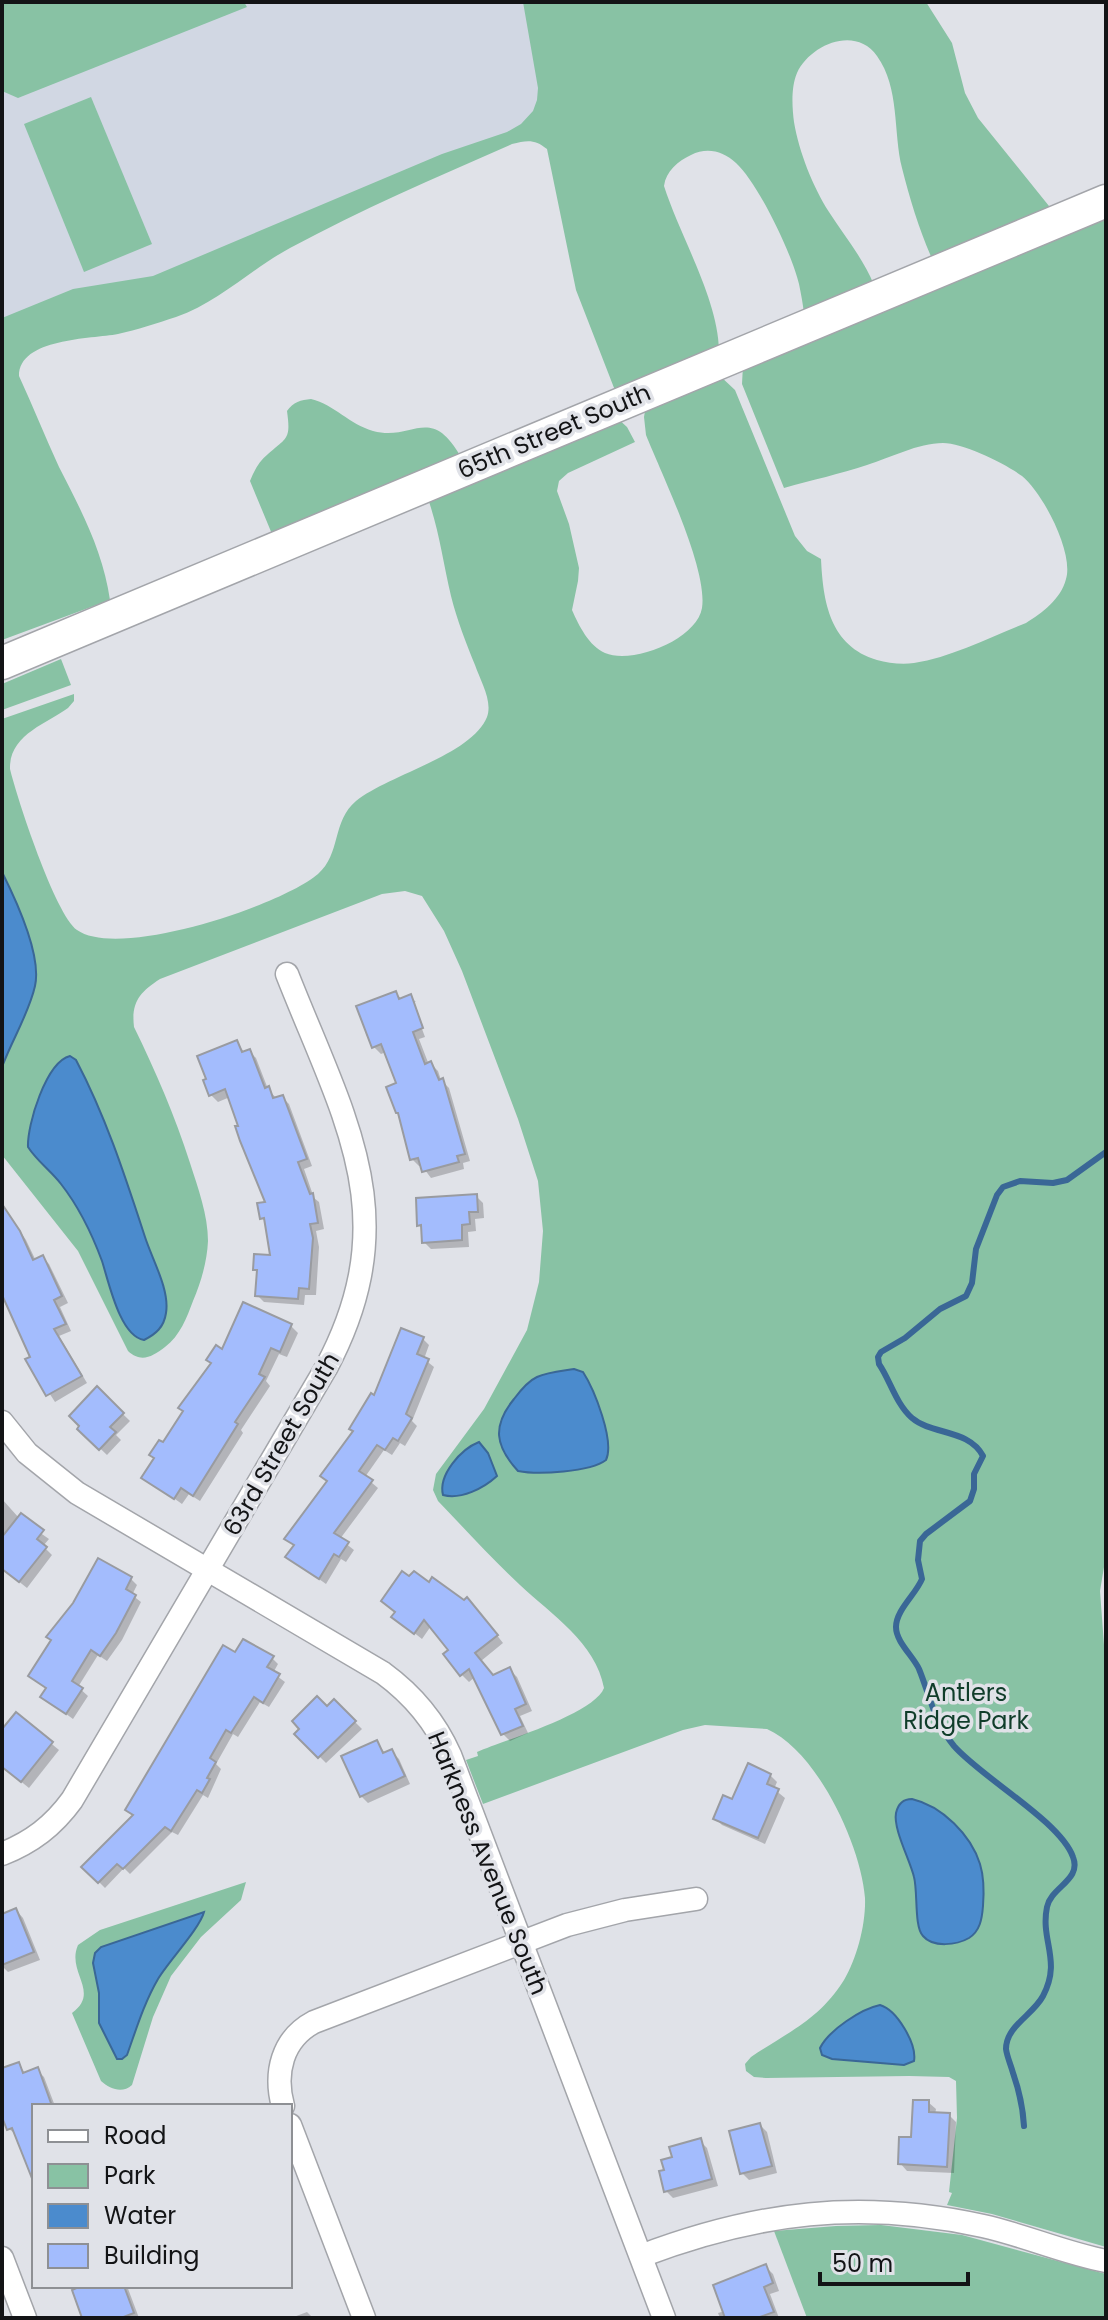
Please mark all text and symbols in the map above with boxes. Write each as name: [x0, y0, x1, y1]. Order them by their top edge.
street label: 65th Street South: [453, 375, 655, 487]
street label: 63rd Street South: [215, 1346, 347, 1542]
park label: Antlers Ridge Park: [903, 1676, 1029, 1737]
street label: Harkness Avenue South: [420, 1726, 556, 2000]
legend: [32, 2104, 292, 2288]
text: Road: [104, 2119, 166, 2152]
text: Park: [104, 2159, 156, 2192]
text: Water: [104, 2199, 176, 2232]
scale bar: [820, 2236, 968, 2286]
text: Building: [104, 2239, 200, 2272]
text: 50 m: [832, 2247, 893, 2280]

